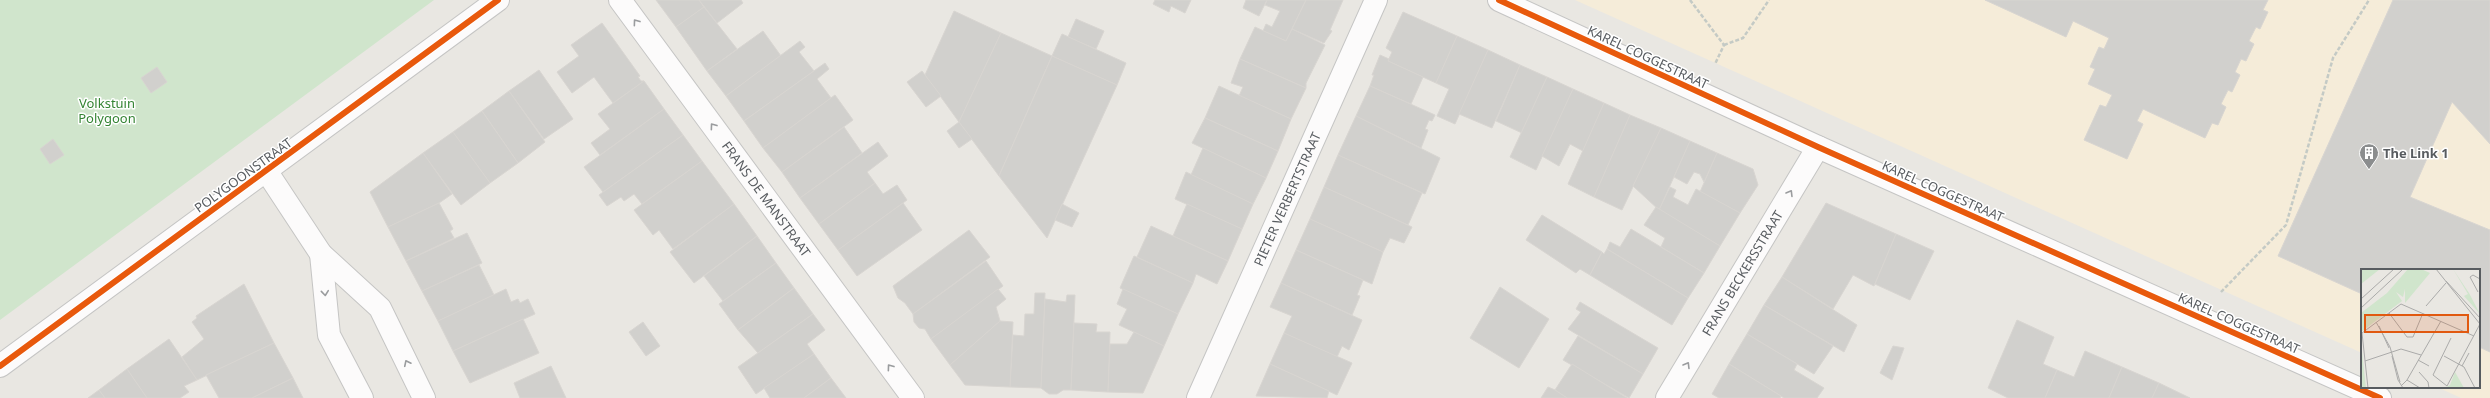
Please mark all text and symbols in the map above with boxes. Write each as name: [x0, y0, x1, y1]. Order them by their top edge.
one-way arrow: [634, 19, 641, 26]
street label: KAREL COGGESTRAAT: [1585, 21, 1712, 93]
park label: Volkstuin Polygoon: [78, 94, 136, 127]
one-way arrow: [711, 124, 718, 131]
street label: PIETER VERBERTSTRAAT: [1249, 128, 1325, 269]
street label: POLYGOONSTRAAT: [191, 133, 296, 217]
street label: FRANS DE MANSTRAAT: [718, 138, 815, 261]
building icon: The Link 1: [2358, 142, 2380, 170]
place label: The Link 1: [2383, 144, 2449, 162]
street label: KAREL COGGESTRAAT: [1879, 156, 2007, 226]
one-way arrow: [1785, 190, 1793, 197]
street label: FRANS BECKERSSTRAAT: [1698, 206, 1787, 339]
inset map: [2361, 269, 2480, 388]
street label: KAREL COGGESTRAAT: [2175, 288, 2303, 358]
one-way arrow: [320, 290, 329, 296]
one-way arrow: [404, 360, 411, 367]
one-way arrow: [1682, 362, 1690, 369]
one-way arrow: [887, 364, 894, 371]

